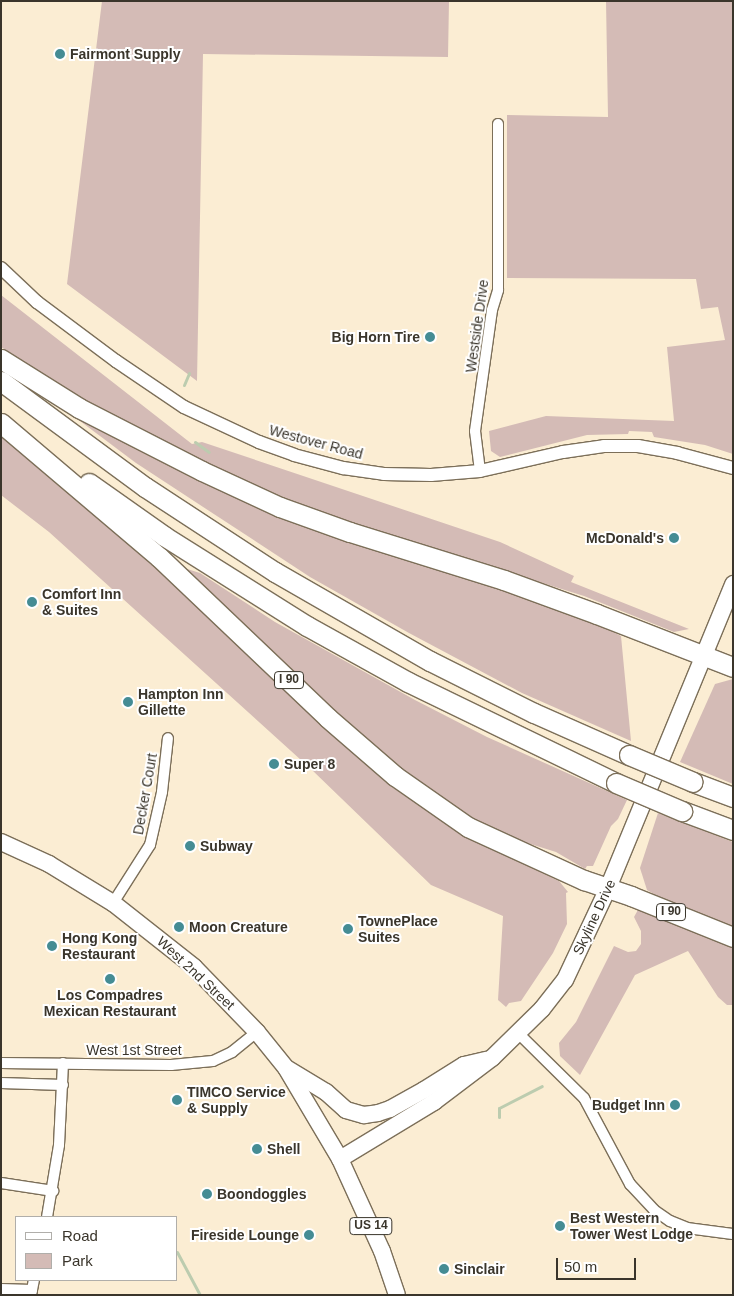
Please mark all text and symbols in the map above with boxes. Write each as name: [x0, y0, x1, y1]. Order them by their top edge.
place label: Fairmont Supply: [70, 46, 180, 62]
marker: Fairmont Supply: [54, 48, 66, 60]
street label: Westside Drive: [462, 278, 492, 374]
place label: Big Horn Tire: [332, 329, 420, 345]
marker: Big Horn Tire: [424, 331, 436, 343]
street label: Westover Road: [267, 421, 365, 463]
place label: McDonald's: [586, 530, 664, 546]
marker: McDonald's: [668, 532, 680, 544]
place label: Comfort Inn & Suites: [42, 586, 121, 618]
marker: Comfort Inn & Suites: [26, 596, 38, 608]
road number: I 90: [273, 670, 305, 690]
place label: Hampton Inn Gillette: [138, 686, 224, 719]
marker: Hampton Inn Gillette: [122, 696, 134, 708]
street label: Decker Court: [130, 752, 160, 836]
place label: Super 8: [284, 756, 335, 772]
marker: Super 8: [268, 758, 280, 770]
place label: Subway: [200, 838, 253, 854]
marker: Subway: [184, 840, 196, 852]
street label: Skyline Drive: [569, 876, 619, 958]
road number: I 90: [655, 902, 687, 922]
place label: TownePlace Suites: [358, 913, 438, 946]
place label: Moon Creature: [189, 919, 288, 935]
marker: Moon Creature: [173, 921, 185, 933]
marker: TownePlace Suites: [342, 923, 354, 935]
place label: Hong Kong Restaurant: [62, 930, 137, 962]
street label: West 2nd Street: [154, 933, 238, 1013]
marker: Hong Kong Restaurant: [46, 940, 58, 952]
marker: Los Compadres Mexican Restaurant: [104, 973, 116, 985]
place label: Los Compadres Mexican Restaurant: [44, 987, 176, 1020]
street label: West 1st Street: [86, 1042, 182, 1058]
place label: TIMCO Service & Supply: [187, 1084, 286, 1116]
marker: TIMCO Service & Supply: [171, 1094, 183, 1106]
place label: Budget Inn: [592, 1097, 665, 1113]
marker: Budget Inn: [669, 1099, 681, 1111]
place label: Shell: [267, 1141, 300, 1157]
marker: Shell: [251, 1143, 263, 1155]
place label: Boondoggles: [217, 1186, 306, 1202]
marker: Boondoggles: [201, 1188, 213, 1200]
place label: Best Western Tower West Lodge: [570, 1210, 693, 1242]
legend: [15, 1216, 178, 1281]
road number: US 14: [348, 1216, 394, 1236]
marker: Best Western Tower West Lodge: [554, 1220, 566, 1232]
text: Road: [62, 1227, 98, 1244]
place label: Fireside Lounge: [191, 1227, 299, 1243]
marker: Fireside Lounge: [303, 1229, 315, 1241]
scale bar: [559, 1248, 639, 1280]
text: Park: [62, 1252, 93, 1269]
text: 50 m: [564, 1258, 597, 1275]
place label: Sinclair: [454, 1261, 505, 1277]
marker: Sinclair: [438, 1263, 450, 1275]

